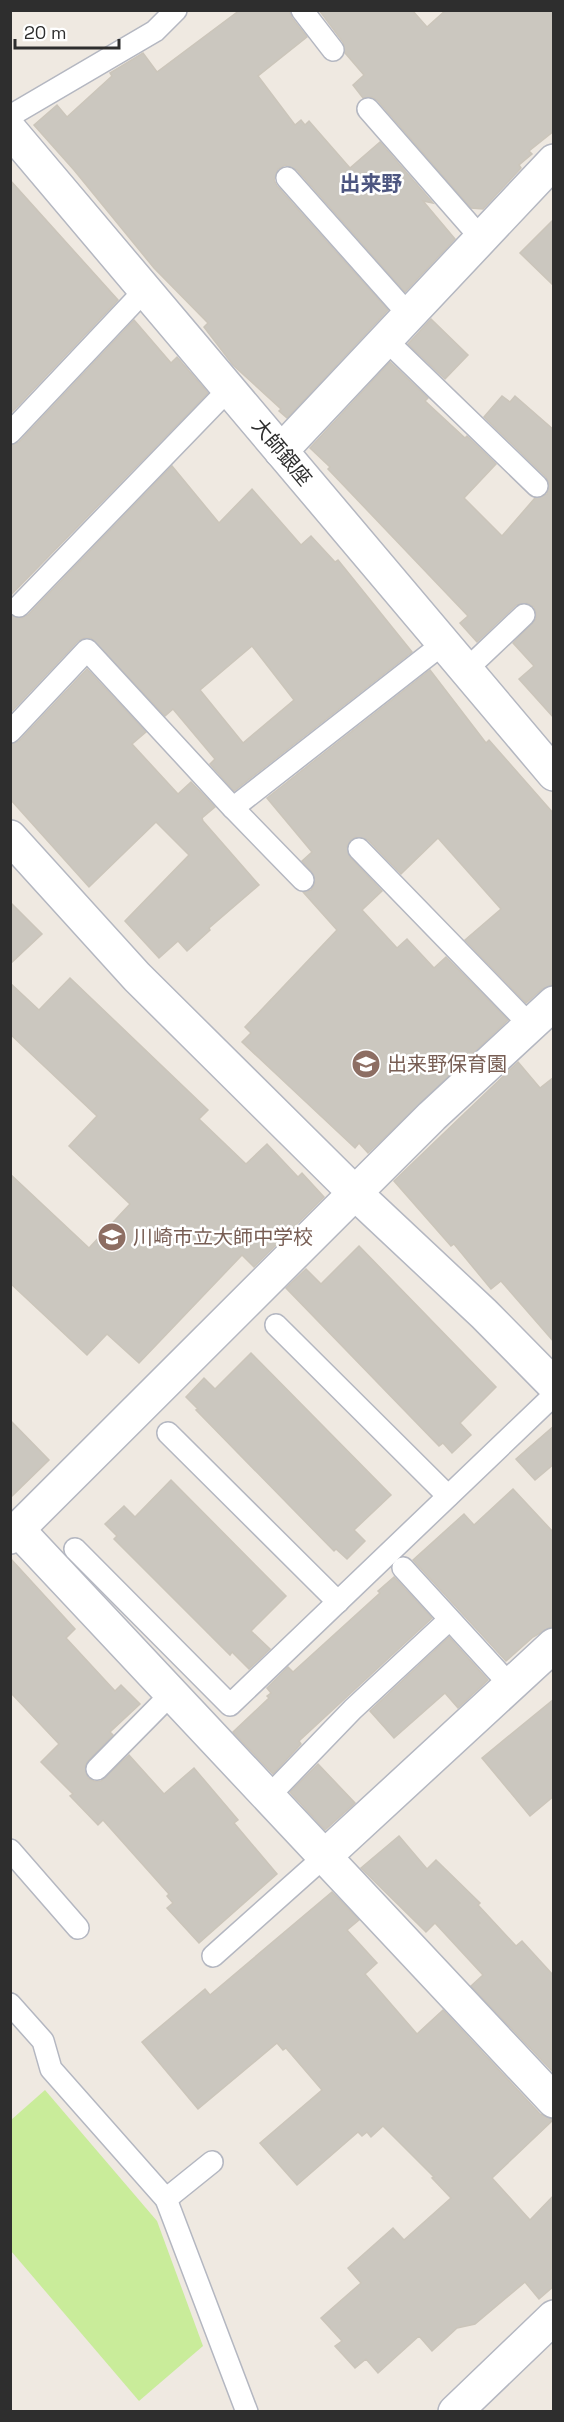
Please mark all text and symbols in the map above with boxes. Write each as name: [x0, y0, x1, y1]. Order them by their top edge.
scale bar: [15, 12, 118, 50]
text: 20 m: [24, 21, 67, 44]
district label: 出来野: [340, 170, 403, 197]
street label: 大師銀座: [246, 413, 318, 491]
school or university icon: 出来野保育園: [350, 1048, 382, 1080]
place label: 出来野保育園: [387, 1051, 507, 1077]
school or university icon: 川崎市立大師中学校: [96, 1221, 128, 1253]
place label: 川崎市立大師中学校: [133, 1224, 313, 1250]

